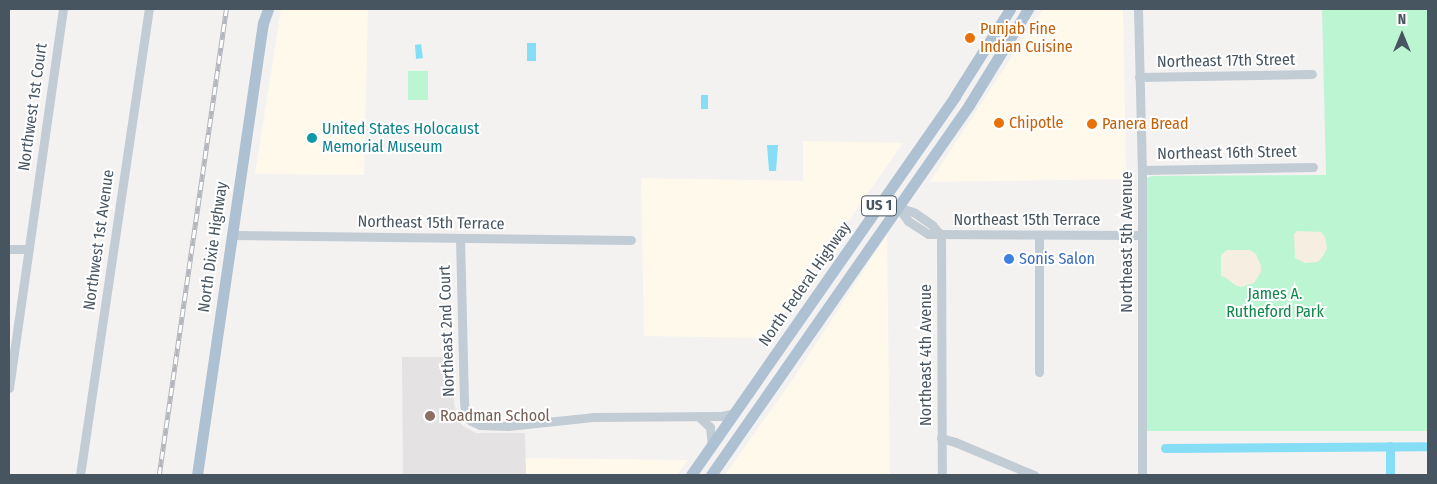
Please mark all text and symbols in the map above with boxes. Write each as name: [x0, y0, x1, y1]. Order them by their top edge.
north arrow: [1377, 10, 1427, 60]
text: N: [1398, 11, 1406, 28]
place label: Punjab Fine Indian Cuisine: [980, 19, 1073, 57]
marker: Punjab Fine Indian Cuisine: [964, 32, 976, 44]
street label: Northwest 1st Court: [15, 42, 51, 172]
street label: Northeast 17th Street: [1157, 50, 1295, 72]
place label: Chipotle: [1009, 113, 1063, 133]
place label: Panera Bread: [1102, 114, 1188, 134]
marker: Chipotle: [993, 117, 1005, 129]
marker: Panera Bread: [1086, 118, 1098, 130]
place label: United States Holocaust Memorial Museum: [322, 119, 479, 157]
marker: United States Holocaust Memorial Museum: [306, 132, 318, 144]
street label: Northeast 16th Street: [1157, 142, 1297, 164]
street label: Northwest 1st Avenue: [80, 168, 118, 312]
street label: Northeast 5th Avenue: [1117, 171, 1137, 313]
street label: North Dixie Highway: [194, 180, 232, 314]
road number: US 1: [860, 194, 898, 218]
street label: Northeast 15th Terrace: [954, 210, 1100, 230]
street label: Northeast 15th Terrace: [357, 212, 505, 234]
street label: North Federal Highway: [755, 218, 855, 350]
place label: Sonis Salon: [1019, 249, 1095, 269]
marker: Sonis Salon: [1003, 253, 1015, 265]
street label: Northeast 2nd Court: [435, 265, 459, 397]
street label: Northeast 4th Avenue: [916, 284, 936, 426]
park label: James A. Rutheford Park: [1226, 284, 1324, 322]
place label: Roadman School: [440, 406, 550, 426]
marker: Roadman School: [424, 410, 436, 422]

